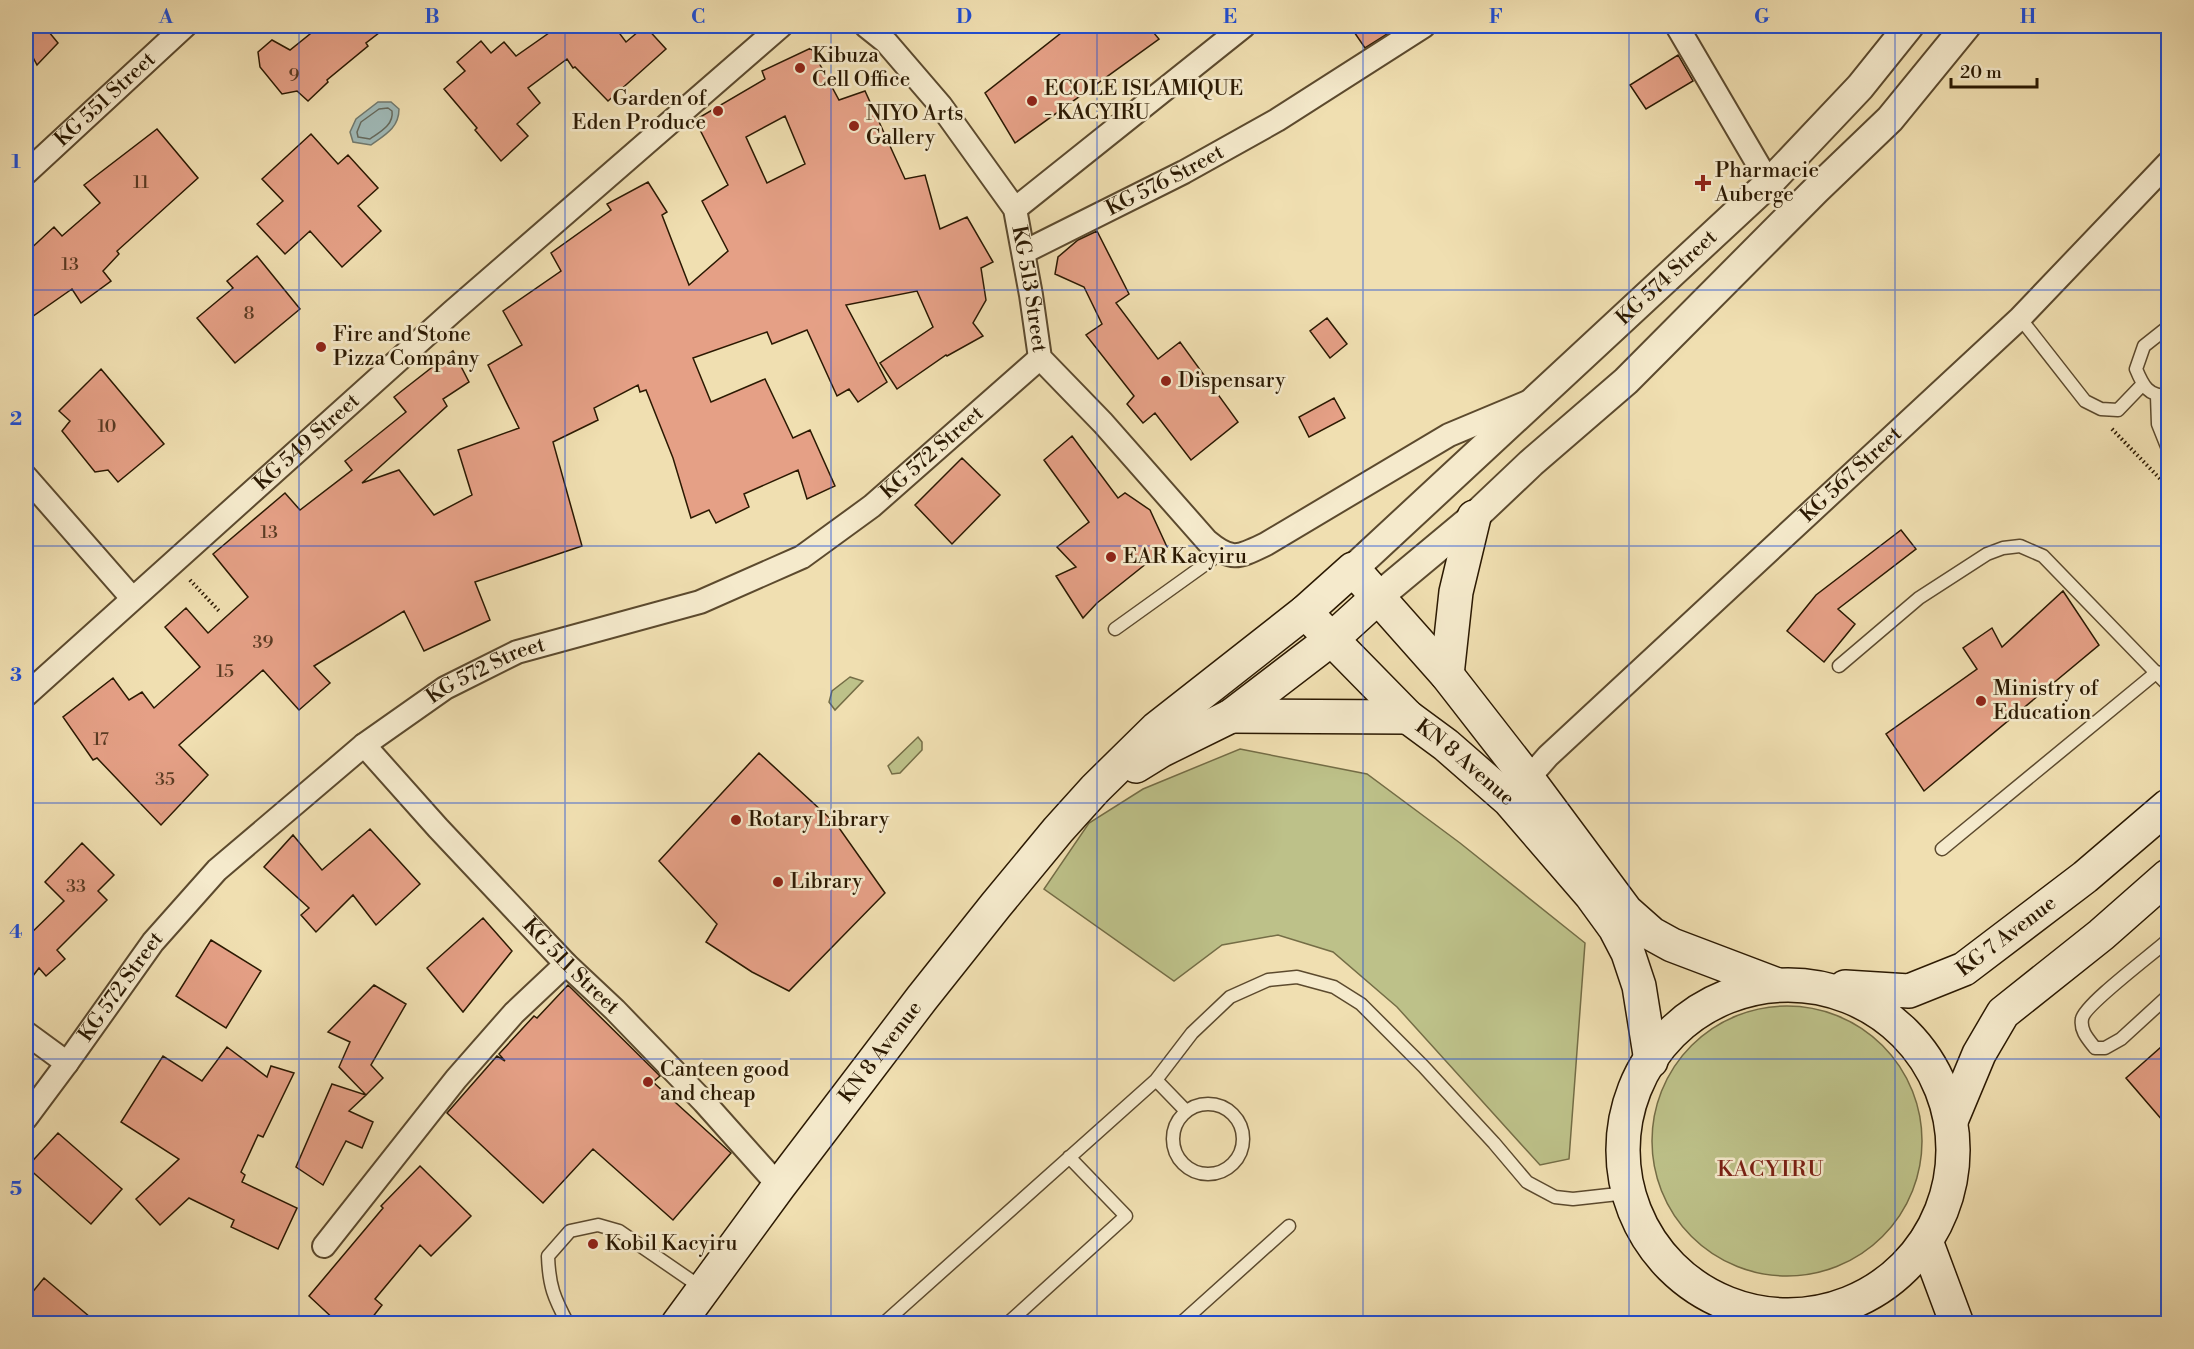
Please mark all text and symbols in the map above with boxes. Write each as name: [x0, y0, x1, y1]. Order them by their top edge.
text: A: [158, 5, 174, 30]
text: B: [424, 5, 440, 30]
text: C: [691, 5, 705, 30]
text: D: [956, 5, 972, 30]
text: E: [1223, 5, 1237, 30]
text: F: [1489, 5, 1503, 30]
text: G: [1754, 5, 1770, 30]
text: H: [2020, 5, 2037, 30]
place label: Kibuza Cell Office: [812, 43, 910, 93]
street label: KG 551 Street: [49, 46, 162, 153]
scale bar: [1951, 51, 2036, 89]
marker: Kibuza Cell Office: [793, 61, 807, 75]
text: 20 m: [1960, 61, 2002, 84]
house number: 9: [289, 64, 300, 87]
place label: ECOLE ISLAMIQUE - KACYIRU: [1044, 76, 1243, 126]
place label: Garden of Eden Produce: [572, 86, 707, 136]
marker: ECOLE ISLAMIQUE - KACYIRU: [1025, 94, 1039, 108]
place label: NIYO Arts Gallery: [866, 101, 964, 151]
marker: Garden of Eden Produce: [711, 104, 725, 118]
marker: NIYO Arts Gallery: [847, 119, 861, 133]
street label: KG 576 Street: [1102, 139, 1229, 222]
text: 1: [11, 150, 21, 175]
place label: Pharmacie Auberge: [1714, 158, 1819, 208]
house number: 11: [133, 171, 149, 194]
marker: Pharmacie Auberge: [1696, 176, 1710, 190]
street label: KG 513 Street: [1005, 223, 1052, 355]
street label: KG 574 Street: [1611, 224, 1723, 331]
house number: 13: [61, 253, 79, 276]
house number: 8: [243, 302, 255, 325]
place label: Fire and Stone Pizza Company: [333, 322, 480, 372]
marker: Fire and Stone Pizza Company: [314, 340, 328, 354]
place label: Dispensary: [1178, 368, 1286, 394]
marker: Dispensary: [1159, 374, 1173, 388]
street label: KG 549 Street: [249, 388, 366, 496]
street label: KG 572 Street: [875, 400, 990, 505]
text: 2: [10, 407, 22, 432]
house number: 10: [97, 415, 117, 438]
street label: KG 567 Street: [1795, 421, 1908, 528]
house number: 13: [260, 521, 278, 544]
place label: EAR Kacyiru: [1123, 544, 1247, 570]
marker: EAR Kacyiru: [1104, 550, 1118, 564]
house number: 39: [253, 631, 274, 654]
street label: KG 572 Street: [421, 632, 549, 710]
house number: 15: [216, 660, 234, 683]
text: 3: [10, 663, 22, 688]
place label: Ministry of Education: [1993, 676, 2100, 726]
marker: Ministry of Education: [1974, 694, 1988, 708]
street label: KN 8 Avenue: [1410, 714, 1520, 812]
house number: 17: [93, 728, 109, 751]
house number: 35: [155, 768, 175, 791]
place label: Rotary Library: [748, 807, 890, 833]
marker: Rotary Library: [729, 813, 743, 827]
place label: Library: [790, 869, 863, 895]
house number: 33: [66, 875, 86, 898]
marker: Library: [771, 875, 785, 889]
street label: KG 7 Avenue: [1952, 890, 2062, 983]
street label: KG 511 Street: [517, 913, 625, 1021]
text: 4: [9, 920, 23, 945]
street label: KG 572 Street: [73, 926, 169, 1047]
street label: KN 8 Avenue: [834, 996, 928, 1109]
place label: Canteen good and cheap: [660, 1057, 789, 1107]
marker: Canteen good and cheap: [641, 1075, 655, 1089]
district label: KACYIRU: [1717, 1156, 1825, 1183]
text: 5: [10, 1177, 22, 1202]
place label: Kobil Kacyiru: [605, 1231, 738, 1257]
marker: Kobil Kacyiru: [586, 1237, 600, 1251]

